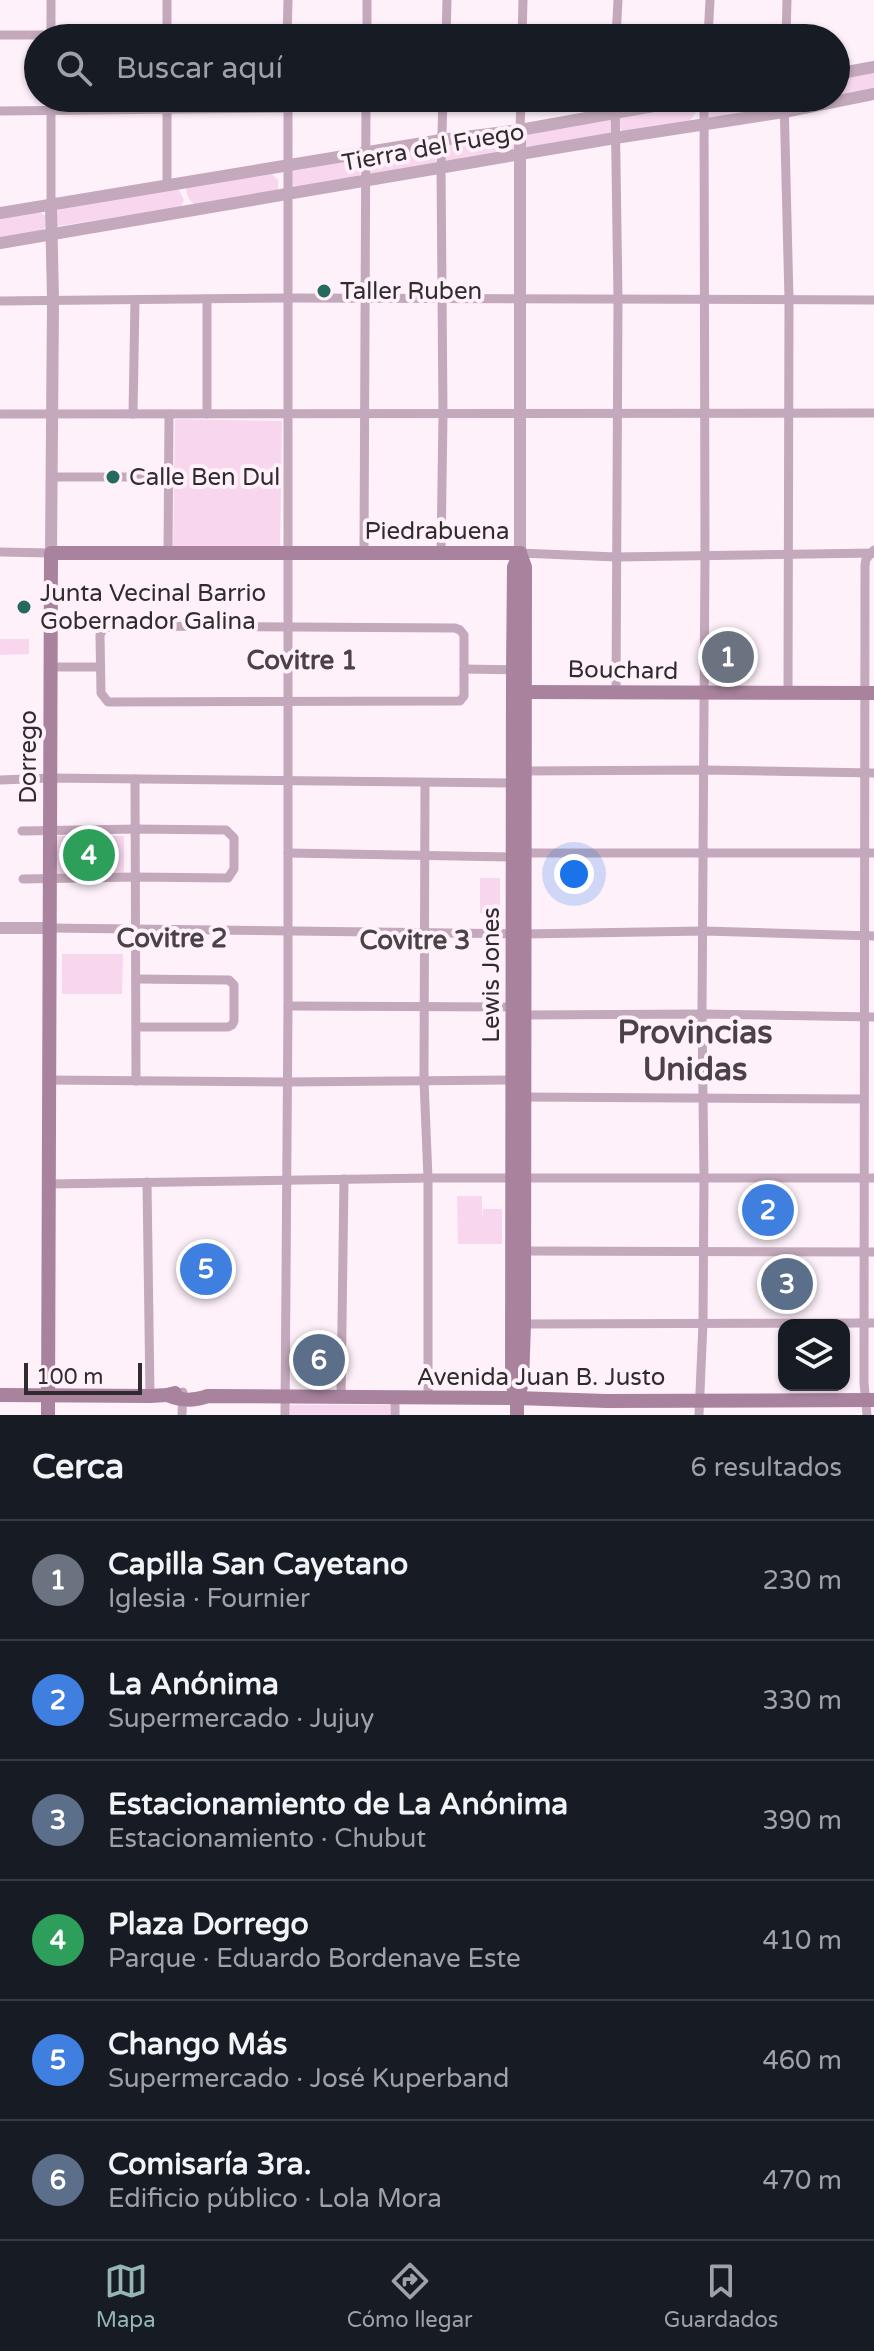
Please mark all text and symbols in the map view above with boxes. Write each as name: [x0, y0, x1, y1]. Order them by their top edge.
search box: [24, 24, 850, 112]
icon: search: [52, 46, 96, 90]
text: Buscar aquí: [116, 50, 283, 87]
street label: Tierra del Fuego: [340, 117, 527, 178]
place label: Taller Ruben: [340, 277, 482, 306]
marker: Taller Ruben: [315, 282, 333, 300]
place label: Calle Ben Dul: [129, 463, 280, 492]
marker: Calle Ben Dul: [104, 468, 122, 486]
street label: Piedrabuena: [365, 517, 509, 546]
place label: Junta Vecinal Barrio Gobernador Galina: [40, 579, 266, 636]
marker: Junta Vecinal Barrio Gobernador Galina: [15, 598, 33, 616]
pin: 1: [702, 627, 754, 687]
district label: Covitre 1: [247, 645, 357, 676]
street label: Bouchard: [567, 655, 679, 686]
street label: Dorrego: [14, 710, 43, 804]
pin: 4: [63, 825, 115, 885]
your location: [554, 854, 594, 894]
street label: Lewis Jones: [477, 907, 506, 1043]
district label: Covitre 2: [117, 923, 227, 954]
district label: Covitre 3: [360, 925, 470, 956]
district label: Provincias Unidas: [617, 1014, 773, 1089]
pin: 2: [742, 1180, 794, 1240]
pin: 5: [180, 1239, 232, 1299]
pin: 3: [761, 1254, 813, 1314]
map controls: [778, 1319, 850, 1391]
button: layers: [778, 1319, 850, 1391]
pin: 6: [293, 1330, 345, 1390]
scale bar: [24, 1359, 142, 1395]
street label: Avenida Juan B. Justo: [417, 1363, 665, 1392]
text: 100 m: [36, 1364, 103, 1390]
text: Cerca: [32, 1447, 124, 1488]
text: 6 resultados: [691, 1452, 842, 1483]
text: Capilla San Cayetano: [108, 1546, 408, 1583]
text: 1: [50, 1565, 66, 1596]
text: 230 m: [762, 1565, 842, 1596]
text: Iglesia · Fournier: [108, 1583, 310, 1614]
text: La Anónima: [108, 1666, 279, 1703]
text: 2: [50, 1685, 66, 1716]
text: 330 m: [762, 1685, 842, 1716]
text: Supermercado · Jujuy: [108, 1703, 374, 1734]
text: Estacionamiento de La Anónima: [108, 1786, 568, 1823]
text: 3: [50, 1805, 66, 1836]
text: 390 m: [762, 1805, 842, 1836]
text: Estacionamiento · Chubut: [108, 1823, 426, 1854]
text: Plaza Dorrego: [108, 1906, 309, 1943]
text: 4: [50, 1925, 66, 1956]
text: 410 m: [762, 1925, 842, 1956]
text: Parque · Eduardo Bordenave Este: [108, 1943, 521, 1974]
text: Chango Más: [108, 2026, 287, 2063]
text: 5: [50, 2045, 66, 2076]
text: 460 m: [762, 2045, 842, 2076]
text: Supermercado · José Kuperband: [108, 2063, 509, 2094]
text: Comisaría 3ra.: [108, 2146, 312, 2183]
text: 6: [50, 2165, 66, 2196]
text: 470 m: [762, 2165, 842, 2196]
text: Edificio público · Lola Mora: [108, 2183, 442, 2214]
tab: Mapa: [96, 2259, 156, 2333]
tab: Cómo llegar: [347, 2259, 472, 2333]
tab: Guardados: [664, 2259, 778, 2333]

